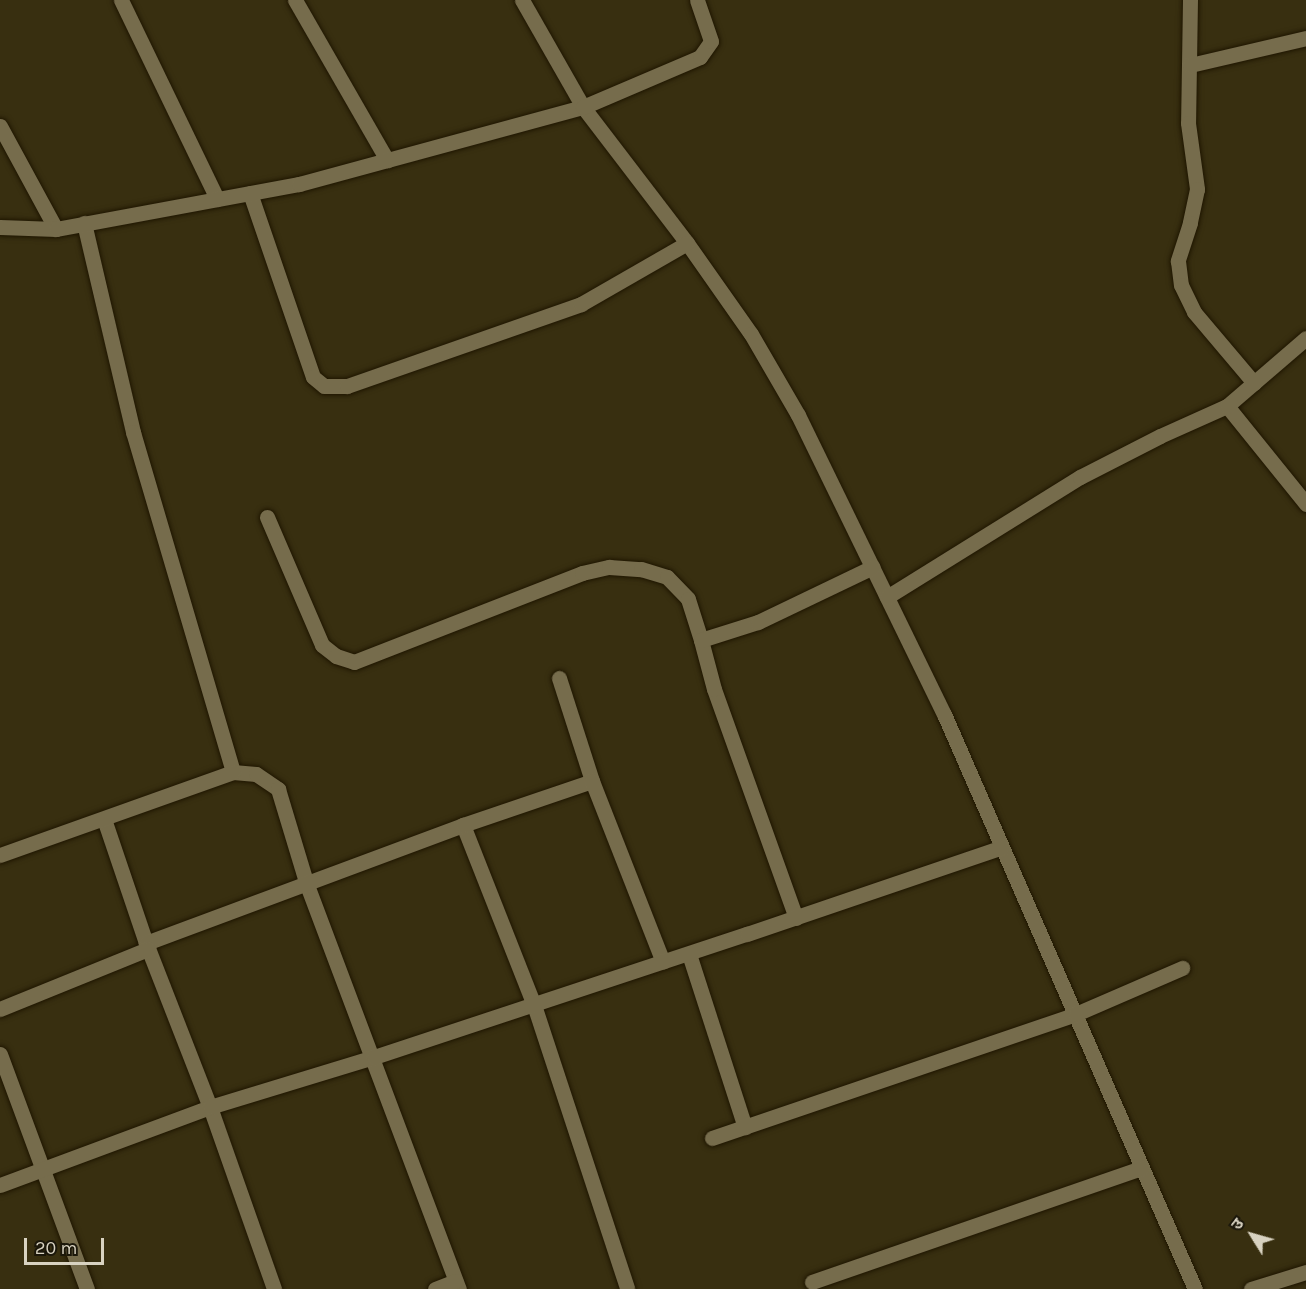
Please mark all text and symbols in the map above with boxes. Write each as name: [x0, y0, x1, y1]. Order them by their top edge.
north arrow: [1222, 1205, 1282, 1265]
text: उ: [1227, 1214, 1248, 1233]
scale bar: [27, 1226, 106, 1264]
text: 20 m: [35, 1237, 77, 1259]

